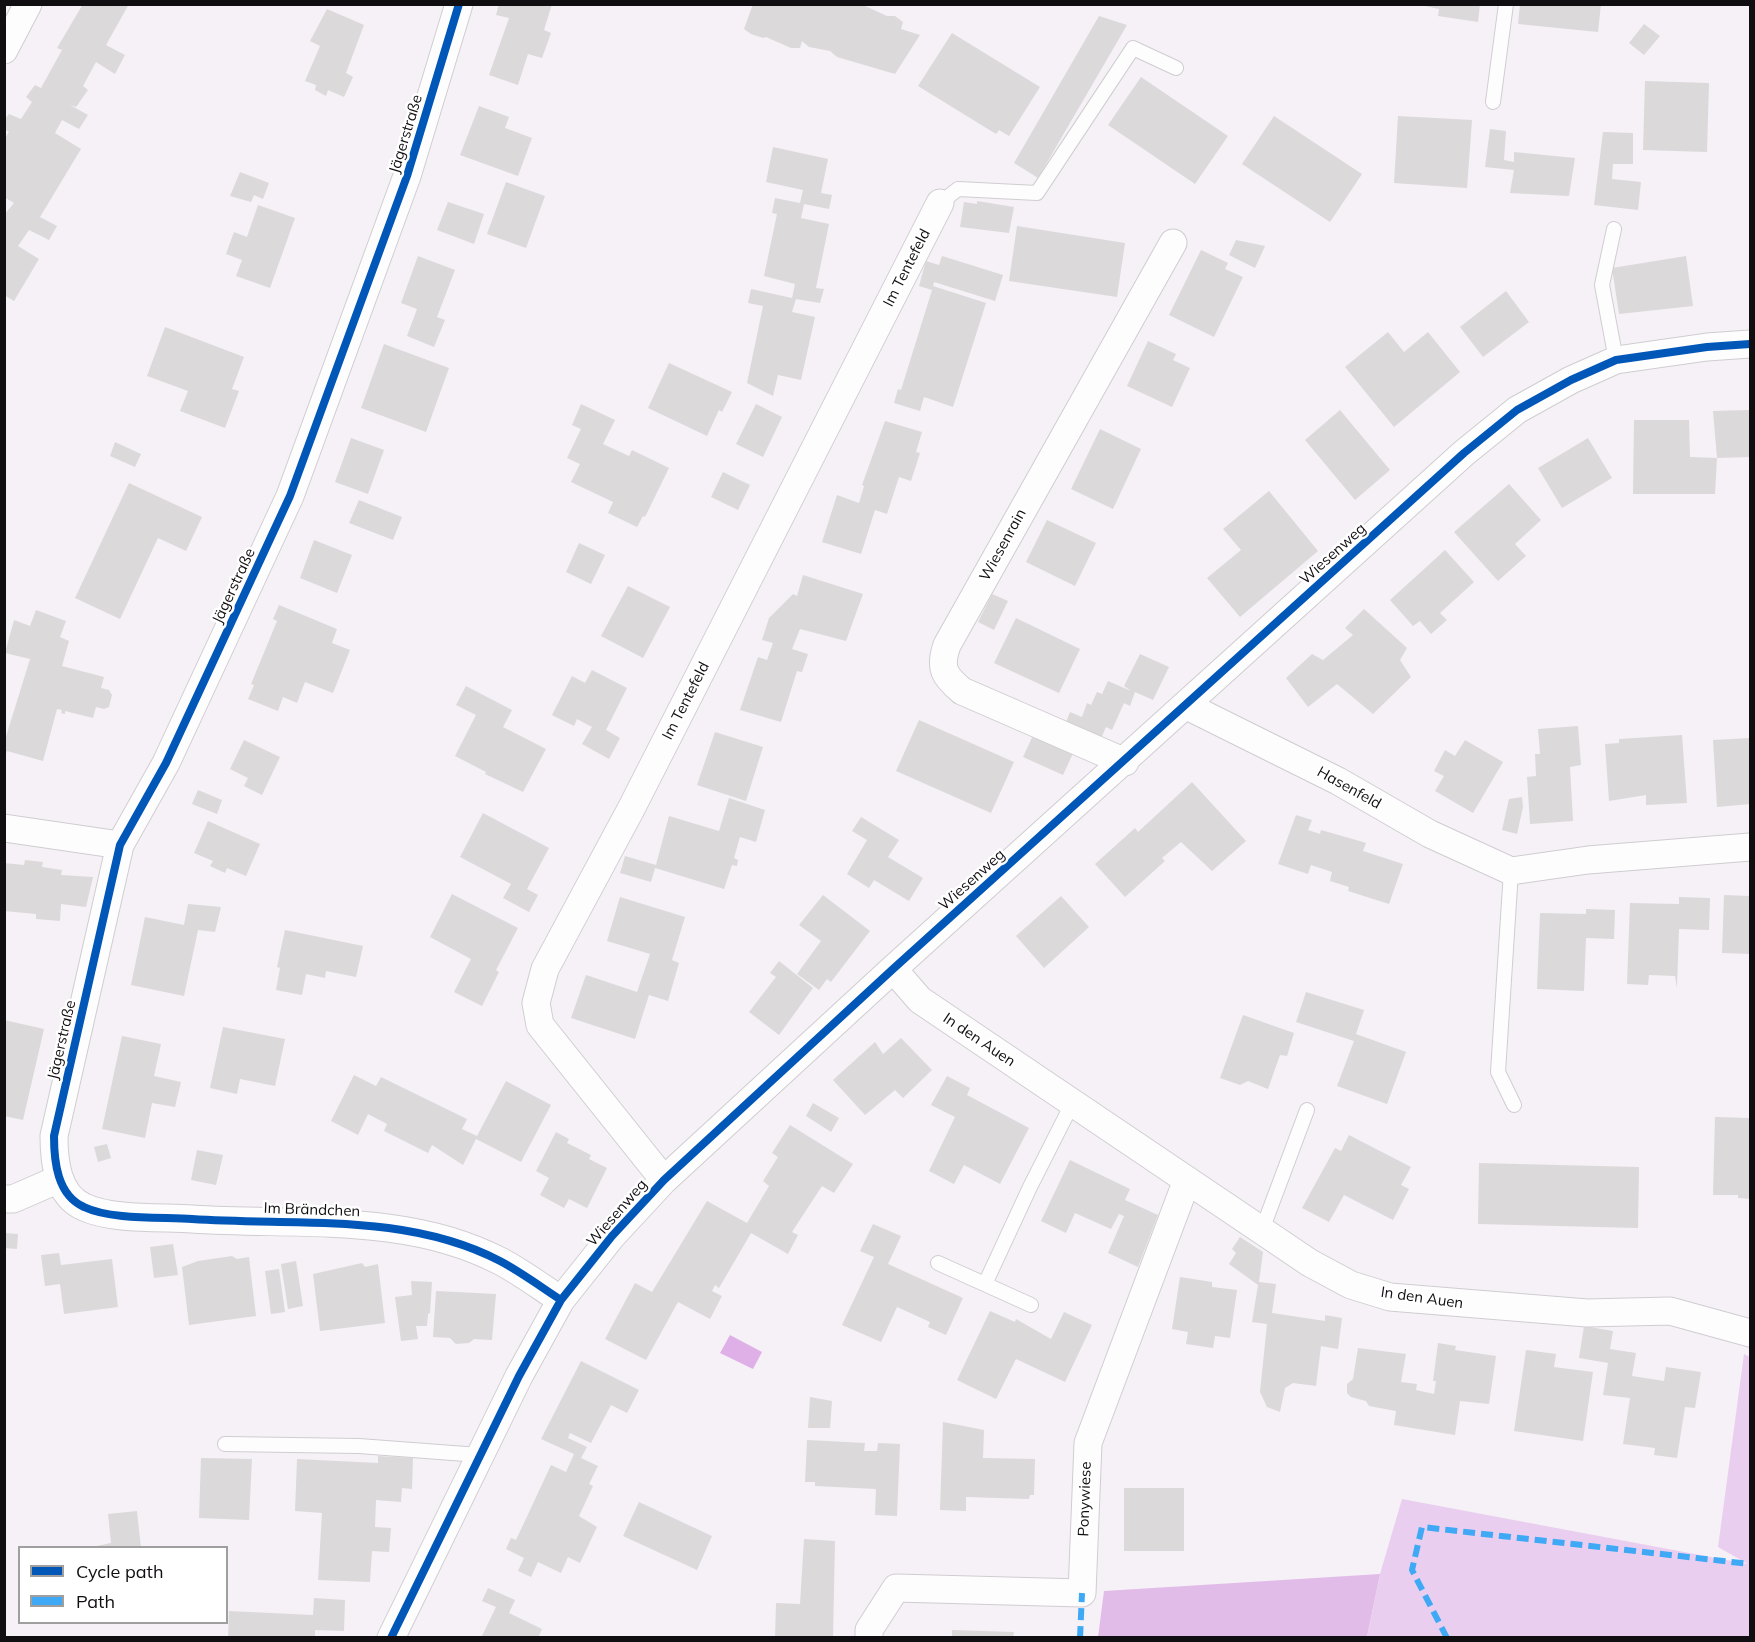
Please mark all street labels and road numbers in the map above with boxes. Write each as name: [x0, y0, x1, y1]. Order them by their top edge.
street label: Jägerstraße: [386, 93, 426, 175]
street label: Im Tentefeld: [880, 226, 934, 310]
street label: Wiesenrain: [976, 506, 1030, 584]
street label: Wiesenweg: [1296, 520, 1370, 588]
street label: Jägerstraße: [209, 545, 259, 627]
street label: Im Tentefeld: [659, 659, 713, 743]
street label: Hasenfeld: [1314, 763, 1384, 813]
street label: Wiesenweg: [935, 846, 1009, 914]
street label: Jägerstraße: [44, 998, 80, 1082]
street label: In den Auen: [940, 1009, 1018, 1071]
street label: Wiesenweg: [583, 1176, 651, 1250]
street label: Im Brändchen: [263, 1199, 361, 1221]
street label: In den Auen: [1380, 1283, 1464, 1313]
street label: Ponywiese: [1075, 1461, 1095, 1537]

